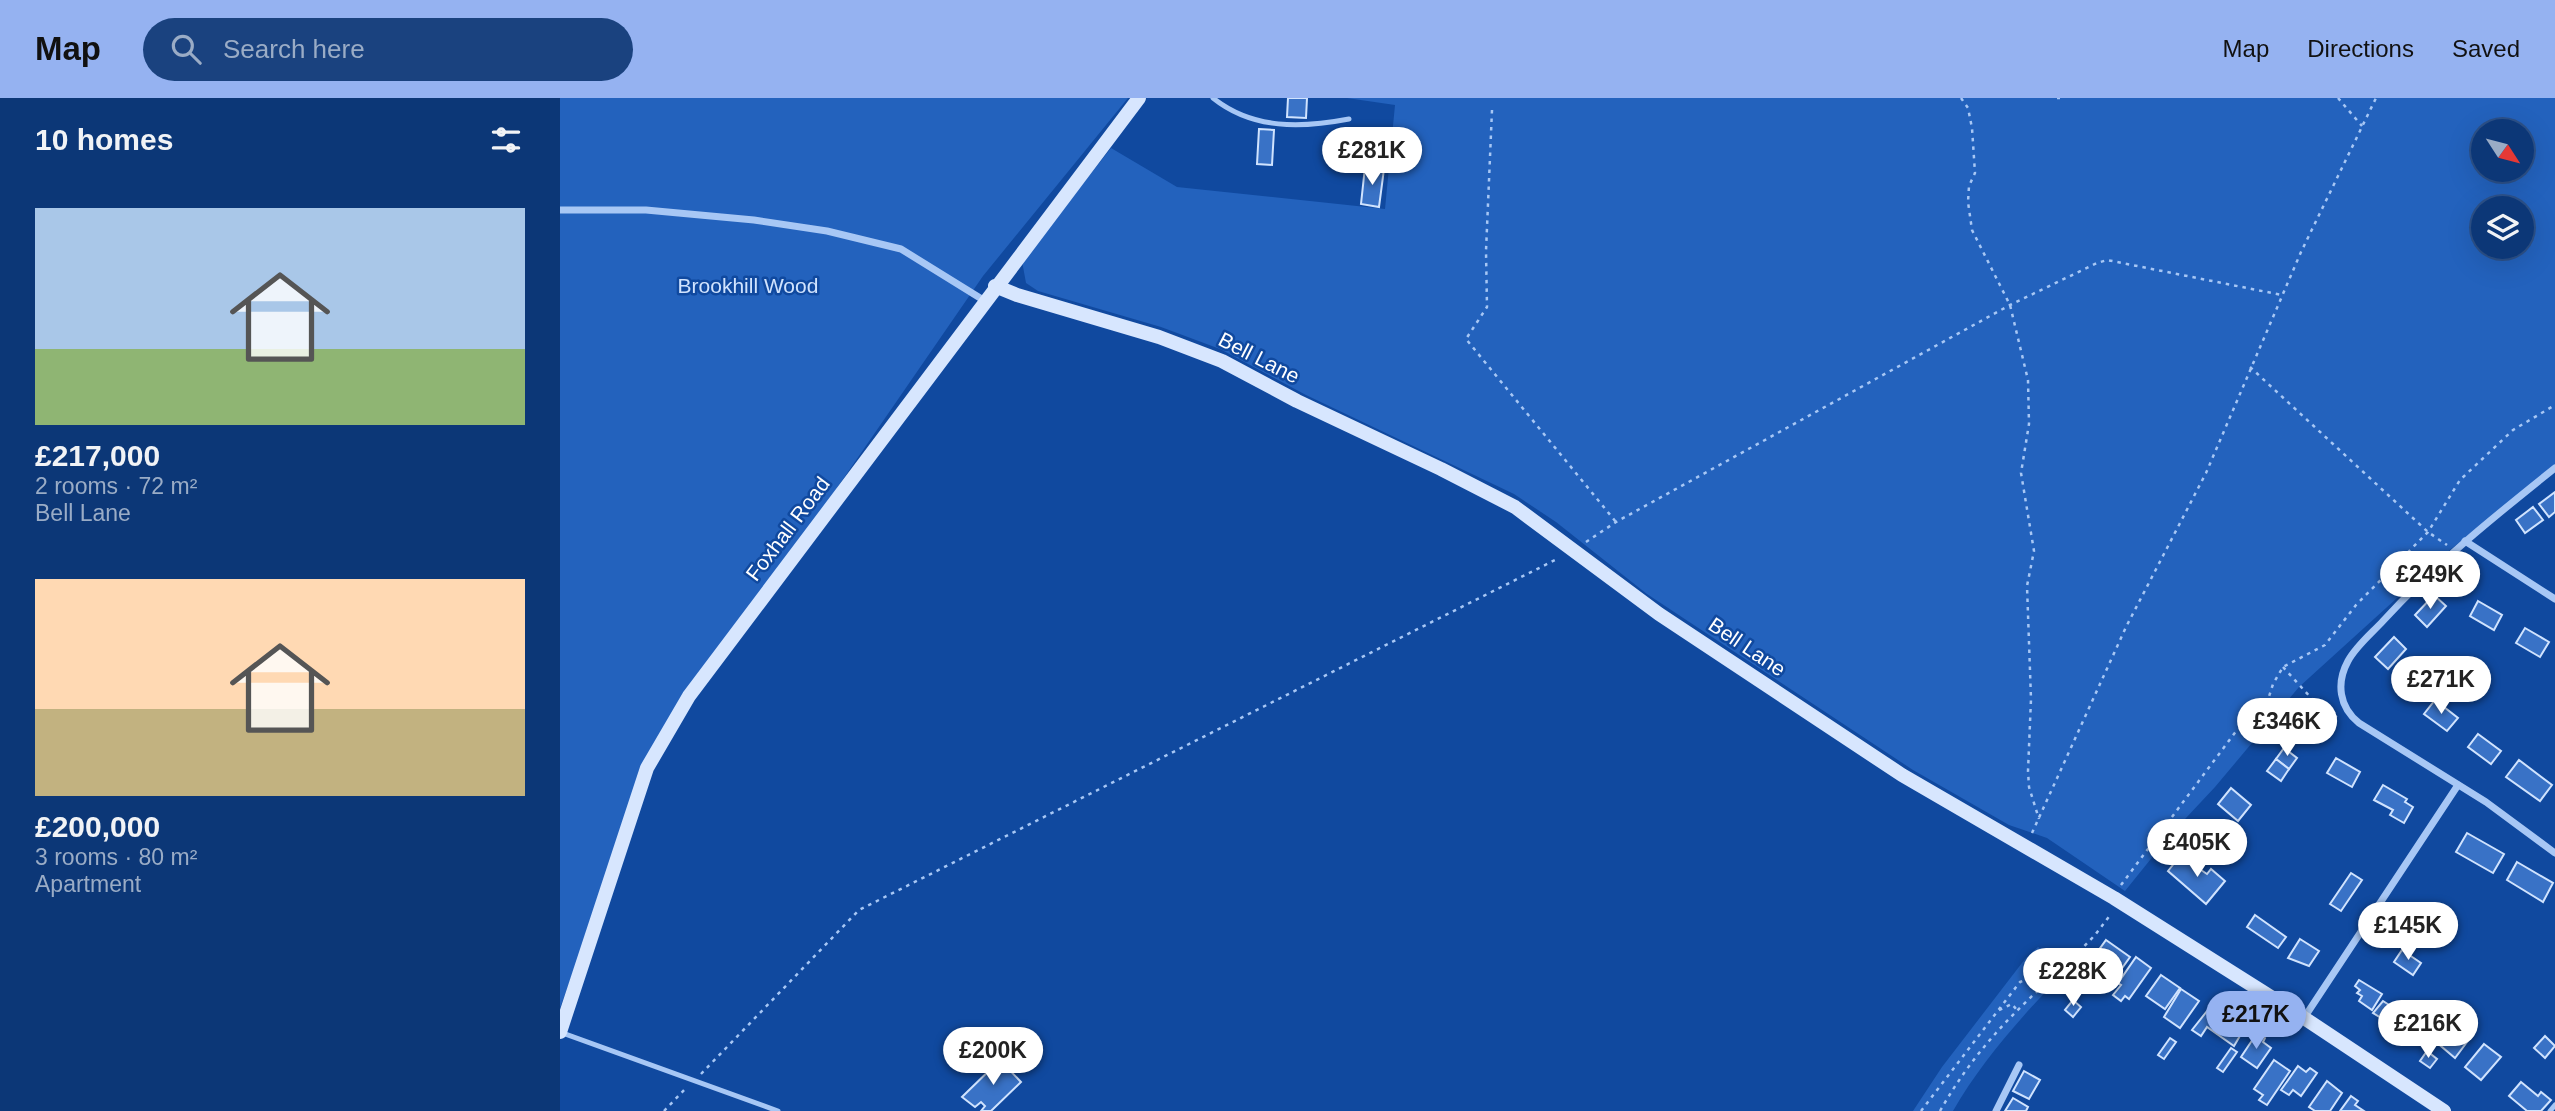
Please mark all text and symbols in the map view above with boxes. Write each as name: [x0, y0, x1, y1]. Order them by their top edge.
search box: [143, 18, 633, 81]
text: Map: [35, 30, 101, 67]
icon: search: [167, 30, 205, 68]
text: Search here: [223, 34, 365, 64]
text: Map: [2223, 35, 2269, 62]
text: Directions: [2307, 35, 2414, 62]
text: Saved: [2452, 35, 2520, 62]
north arrow: [2471, 119, 2534, 182]
map controls: [2471, 119, 2534, 259]
icon: filters: [487, 121, 525, 159]
text: 10 homes: [35, 123, 173, 156]
pin: £281K: [1323, 127, 1421, 187]
text: £281K: [1338, 137, 1406, 163]
button: layers: [2471, 196, 2534, 259]
icon: home: [217, 254, 343, 380]
park label: Brookhill Wood: [678, 274, 818, 297]
street label: Bell Lane: [1215, 327, 1303, 388]
text: £217,000: [35, 439, 160, 472]
street label: Foxhall Road: [741, 472, 834, 585]
text: 2 rooms · 72 m²: [35, 473, 197, 499]
text: Bell Lane: [35, 500, 131, 526]
pin: £249K: [2381, 552, 2479, 611]
text: £249K: [2396, 561, 2464, 587]
street label: Bell Lane: [1705, 613, 1790, 681]
icon: home: [217, 625, 343, 751]
pin: £271K: [2392, 656, 2490, 716]
text: £271K: [2407, 666, 2475, 692]
pin: £346K: [2238, 698, 2336, 758]
text: £346K: [2253, 708, 2321, 734]
text: £200,000: [35, 810, 160, 843]
pin: £405K: [2148, 820, 2246, 879]
text: £405K: [2163, 829, 2231, 855]
text: 3 rooms · 80 m²: [35, 844, 197, 870]
text: Apartment: [35, 871, 141, 897]
pin: £145K: [2359, 902, 2457, 962]
text: £145K: [2374, 912, 2442, 938]
pin: £228K: [2024, 948, 2122, 1008]
text: £228K: [2039, 958, 2107, 984]
pin: £217K: [2207, 992, 2305, 1051]
pin: £216K: [2379, 1000, 2477, 1060]
text: £217K: [2222, 1001, 2290, 1027]
text: £216K: [2394, 1010, 2462, 1036]
pin: £200K: [944, 1028, 1042, 1087]
text: £200K: [959, 1037, 1027, 1063]

